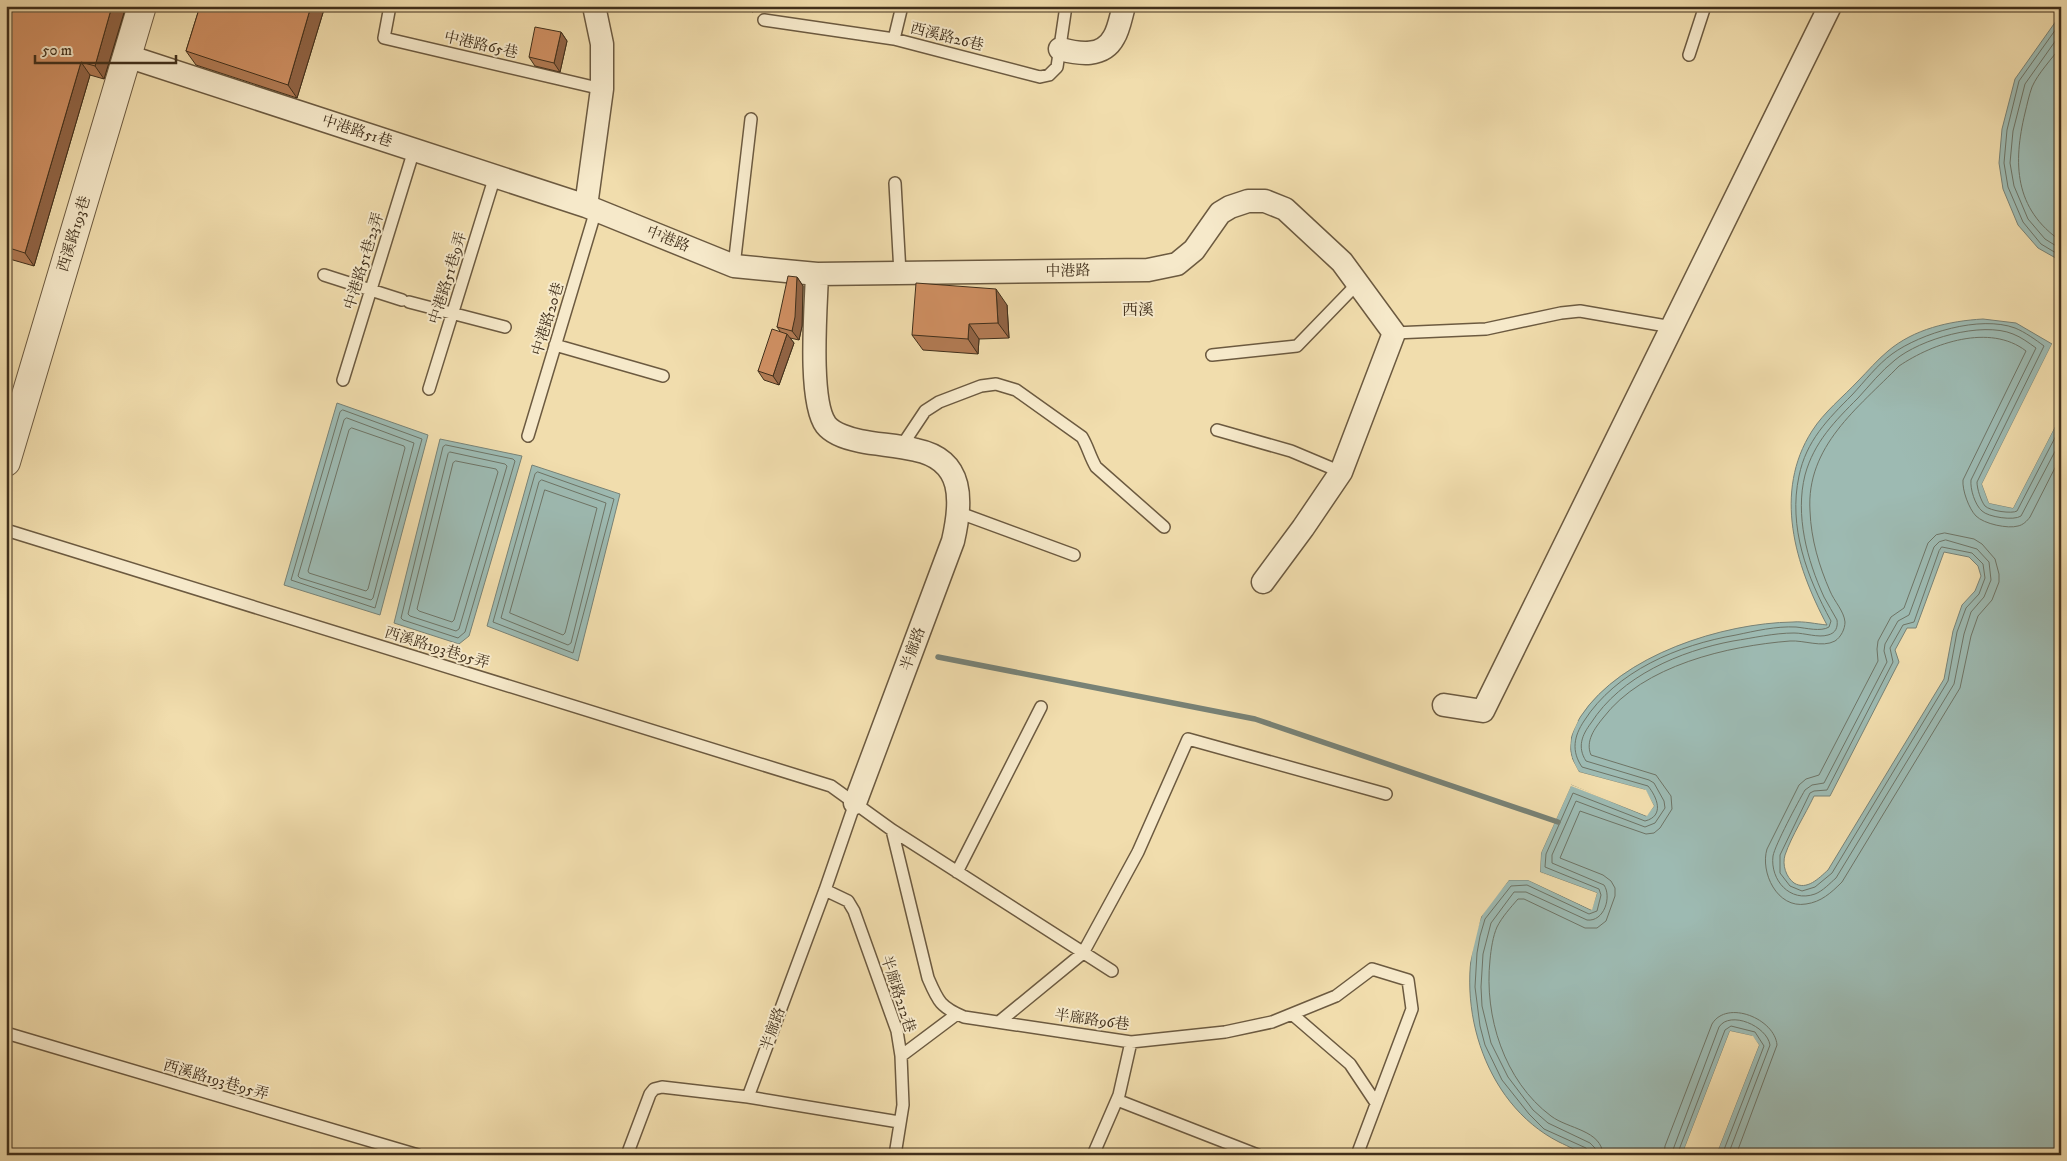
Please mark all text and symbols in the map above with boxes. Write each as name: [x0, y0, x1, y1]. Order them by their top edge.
street label: 西溪路26巷: [908, 19, 986, 55]
street label: 中港路65巷: [442, 27, 520, 63]
scale bar: [35, 32, 176, 64]
text: 50 m: [42, 41, 72, 60]
street label: 中港路51巷: [319, 111, 395, 151]
street label: 西溪路193巷: [53, 194, 95, 274]
street label: 中港路51巷23弄: [340, 210, 388, 312]
street label: 中港路: [644, 222, 692, 256]
street label: 中港路51巷9弄: [425, 230, 471, 326]
street label: 中港路: [1045, 261, 1091, 281]
street label: 中港路20巷: [528, 280, 568, 358]
district label: 西溪: [1122, 300, 1154, 320]
street label: 西溪路193巷95弄: [382, 623, 492, 673]
street label: 半廍路: [896, 625, 930, 673]
street label: 半廍路212巷: [877, 953, 919, 1035]
street label: 半廍路: [756, 1005, 790, 1053]
street label: 半廍路96巷: [1053, 1005, 1131, 1035]
street label: 西溪路193巷95弄: [161, 1056, 271, 1104]

